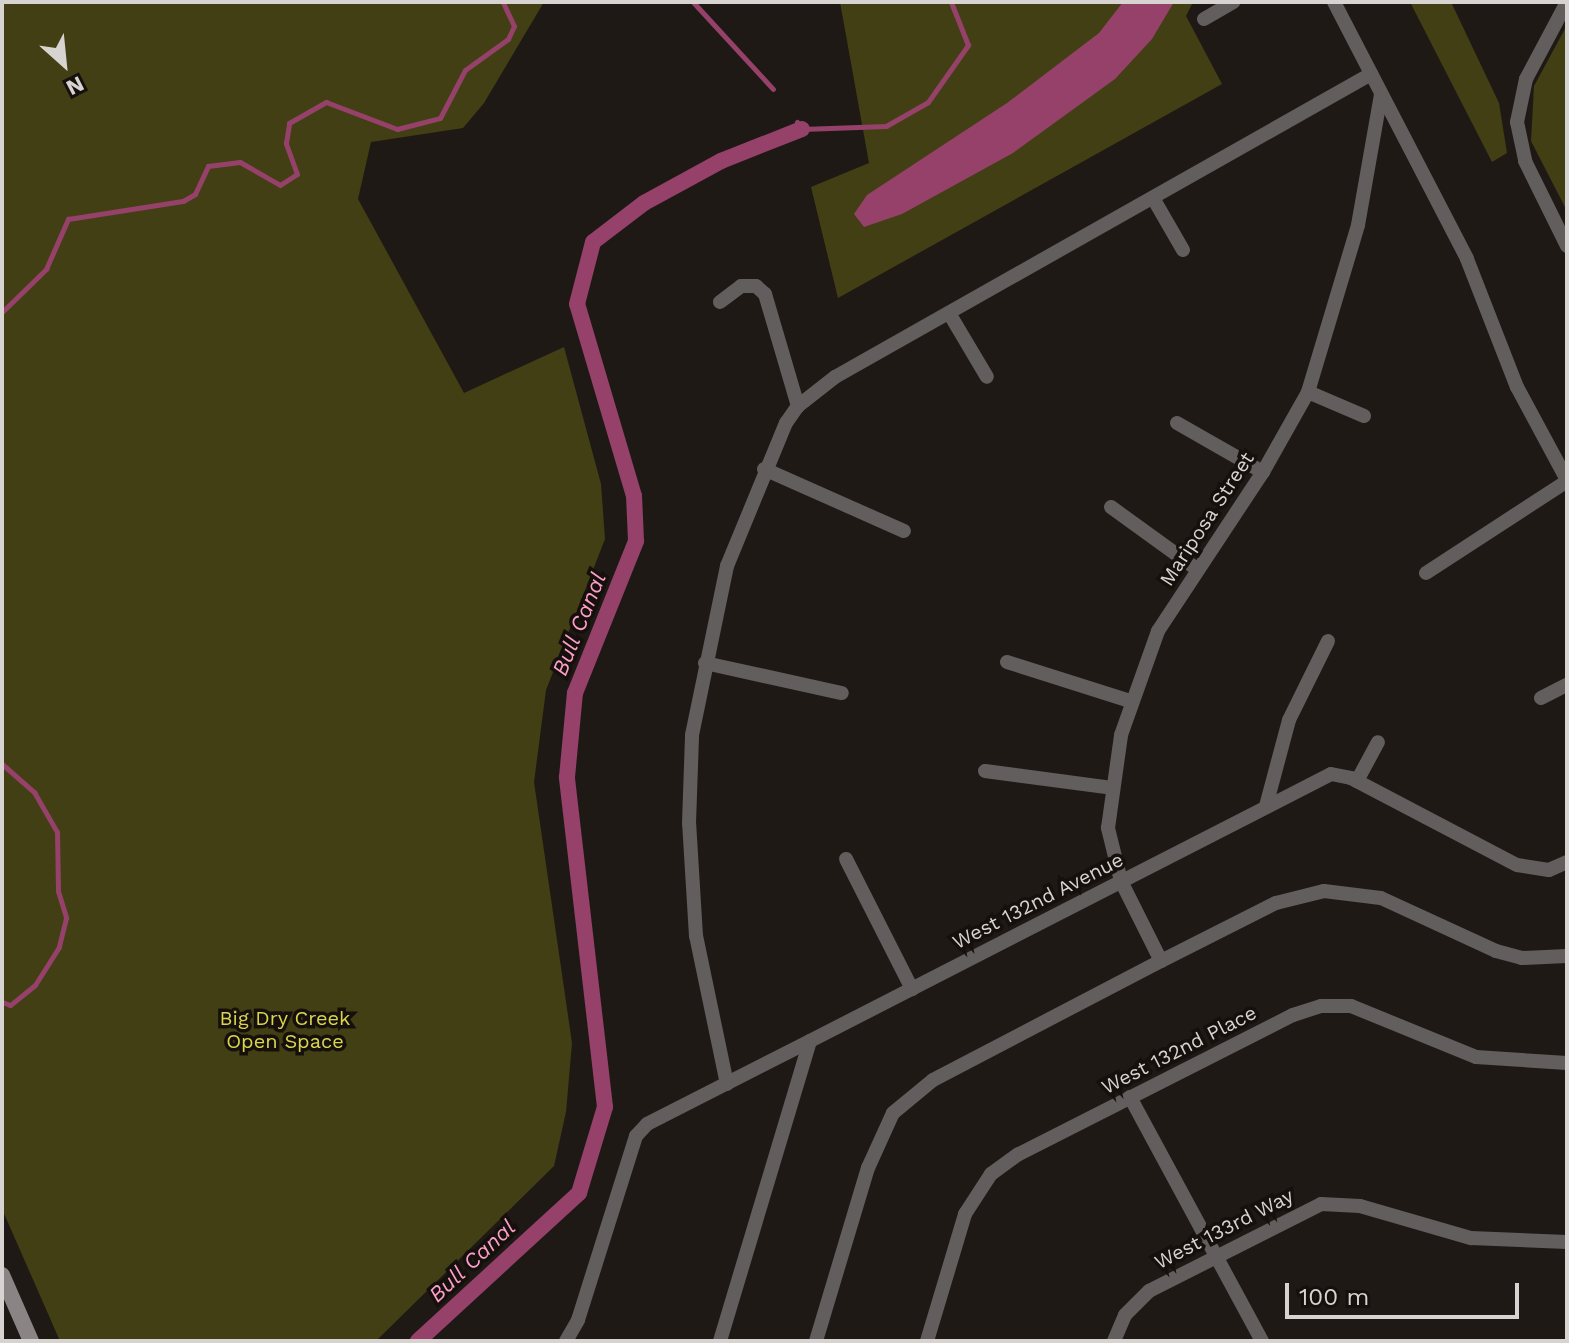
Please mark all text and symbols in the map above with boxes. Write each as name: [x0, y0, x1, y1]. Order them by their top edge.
north arrow: [24, 24, 104, 104]
text: N: [62, 71, 88, 101]
street label: Mariposa Street: [1155, 447, 1259, 591]
water label: Bull Canal: [546, 568, 612, 680]
street label: West 132nd Avenue: [948, 847, 1128, 955]
street label: West 132nd Place: [1097, 1000, 1261, 1100]
park label: Big Dry Creek Open Space: [219, 1006, 351, 1053]
street label: West 133rd Way: [1150, 1183, 1298, 1275]
water label: Bull Canal: [423, 1214, 521, 1308]
scale bar: [1289, 1267, 1523, 1317]
text: 100 m: [1299, 1283, 1369, 1311]

